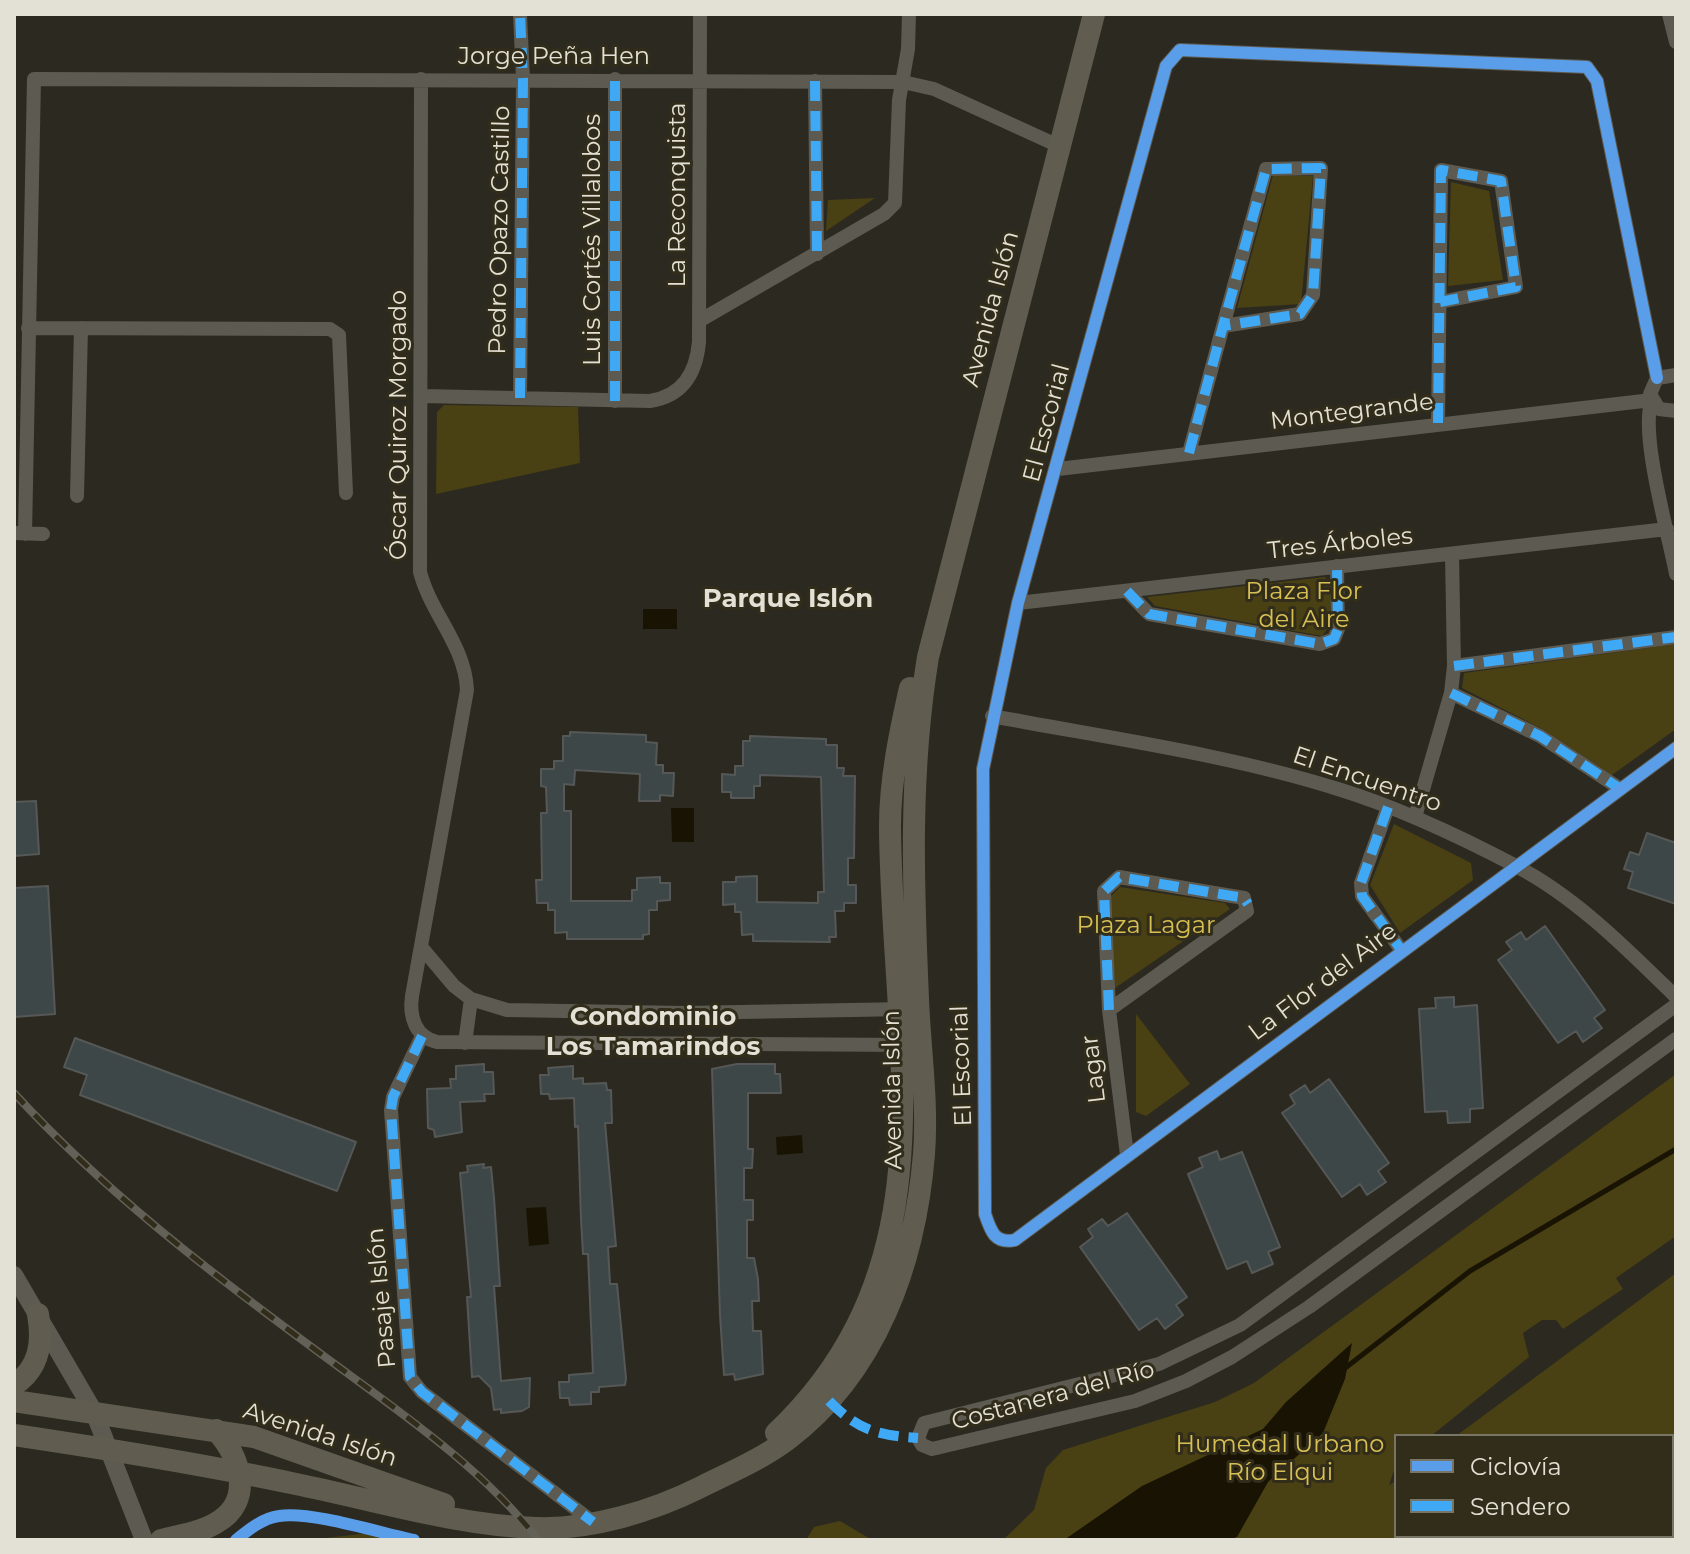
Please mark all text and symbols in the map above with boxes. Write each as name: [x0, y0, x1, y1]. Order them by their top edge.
street label: Jorge Peña Hen: [458, 43, 650, 71]
street label: La Reconquista: [664, 103, 692, 287]
street label: Pedro Opazo Castillo: [483, 105, 517, 355]
street label: Luis Cortés Villalobos: [579, 114, 607, 366]
street label: Avenida Islón: [956, 228, 1026, 390]
street label: Óscar Quiroz Morgado: [385, 290, 413, 560]
street label: El Escorial: [1017, 361, 1077, 485]
street label: Montegrande: [1269, 388, 1435, 436]
street label: Tres Árboles: [1266, 522, 1414, 566]
park label: Plaza Flor del Aire: [1246, 578, 1362, 634]
district label: Parque Islón: [703, 583, 873, 615]
street label: El Encuentro: [1289, 741, 1445, 819]
park label: Plaza Lagar: [1076, 912, 1216, 940]
street label: La Flor del Aire: [1243, 917, 1403, 1047]
district label: Condominio Los Tamarindos: [546, 1001, 760, 1062]
street label: El Escorial: [945, 1005, 979, 1127]
street label: Avenida Islón: [877, 1010, 909, 1170]
street label: Lagar: [1076, 1033, 1112, 1105]
street label: Pasaje Islón: [362, 1227, 402, 1369]
street label: Costanera del Río: [948, 1355, 1158, 1437]
street label: Avenida Islón: [240, 1397, 400, 1473]
park label: Humedal Urbano Río Elqui: [1176, 1431, 1384, 1487]
legend: [1394, 1434, 1674, 1538]
text: Ciclovía: [1470, 1452, 1562, 1481]
text: Sendero: [1470, 1492, 1571, 1521]

